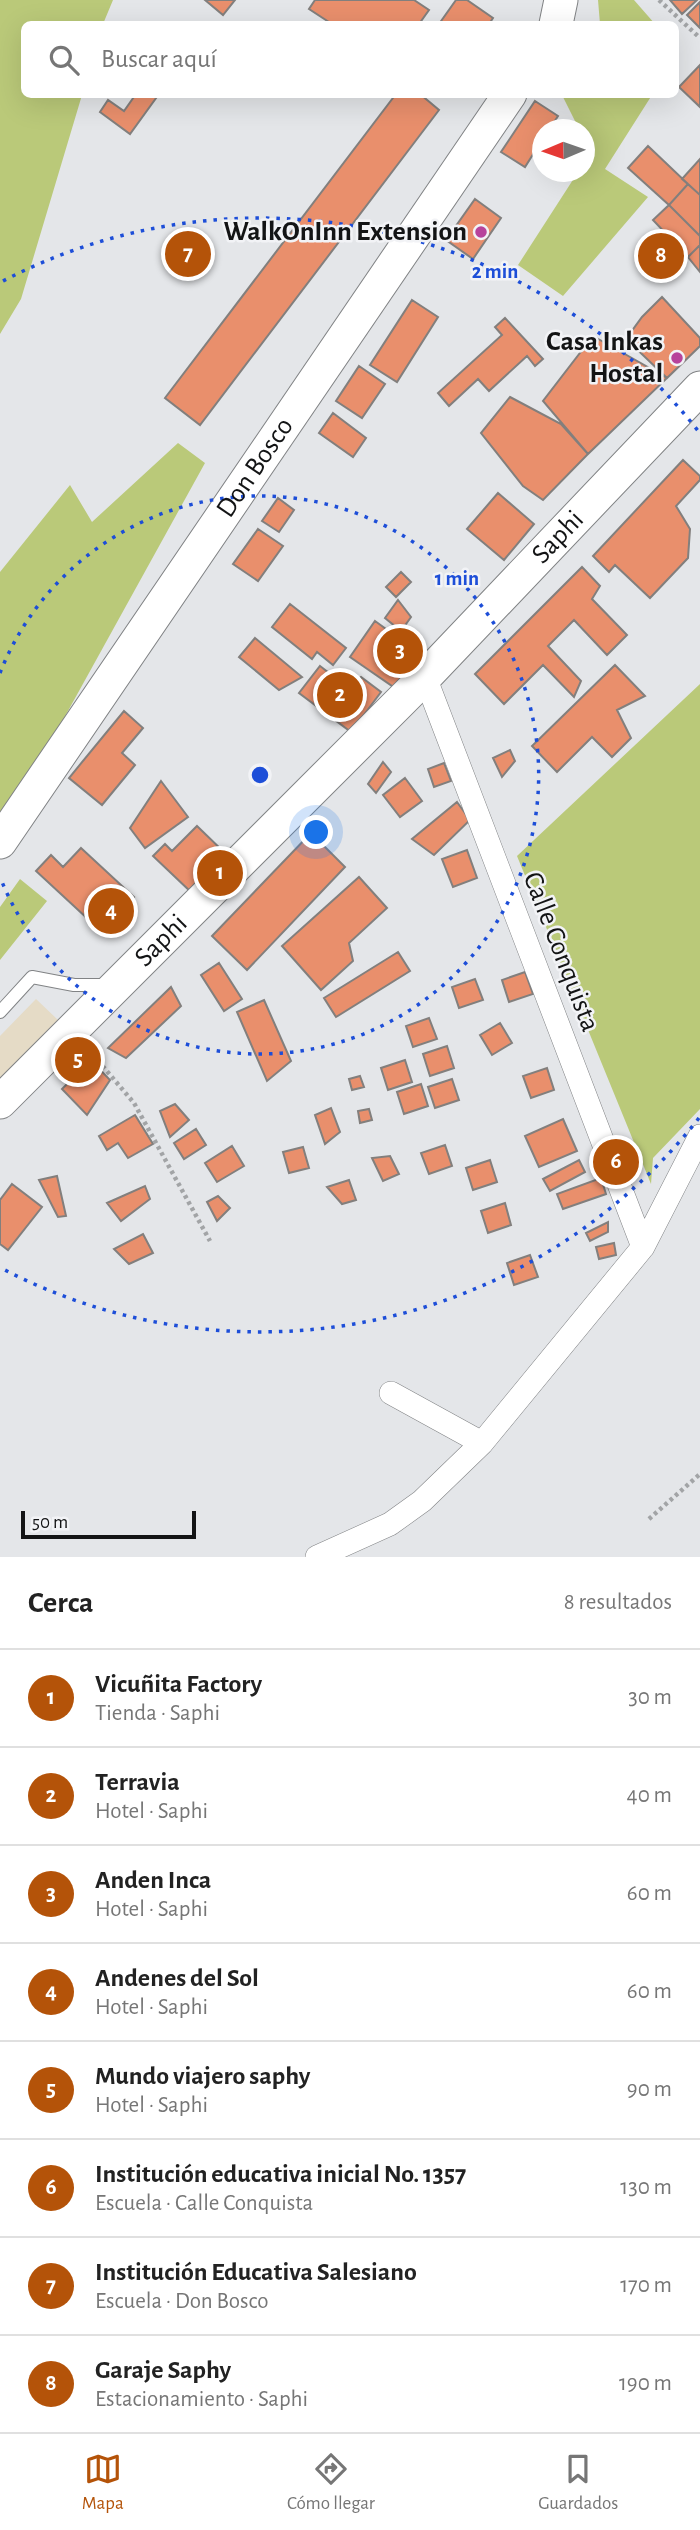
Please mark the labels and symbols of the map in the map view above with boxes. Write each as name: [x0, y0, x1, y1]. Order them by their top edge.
north arrow: [532, 119, 595, 182]
place label: WalkOnInn Extension: [223, 218, 467, 246]
marker: WalkOnInn Extension: [473, 224, 489, 240]
pin: 7: [165, 228, 211, 280]
pin: 8: [638, 230, 684, 282]
text: 2 min: [472, 261, 518, 282]
place label: Casa Inkas Hostal: [546, 328, 663, 388]
marker: Casa Inkas Hostal: [669, 350, 685, 366]
street label: Don Bosco: [211, 413, 299, 523]
street label: Saphi: [527, 505, 589, 569]
text: 1 min: [435, 568, 479, 589]
pin: 3: [377, 625, 423, 677]
pin: 2: [317, 669, 363, 721]
centre of rings: [248, 763, 272, 787]
your location: [299, 815, 333, 849]
pin: 1: [197, 847, 243, 899]
street label: Calle Conquista: [518, 868, 604, 1036]
pin: 4: [88, 885, 134, 937]
street label: Saphi: [130, 909, 193, 972]
pin: 5: [55, 1034, 101, 1086]
pin: 6: [593, 1136, 639, 1188]
scale bar: [21, 1508, 196, 1540]

